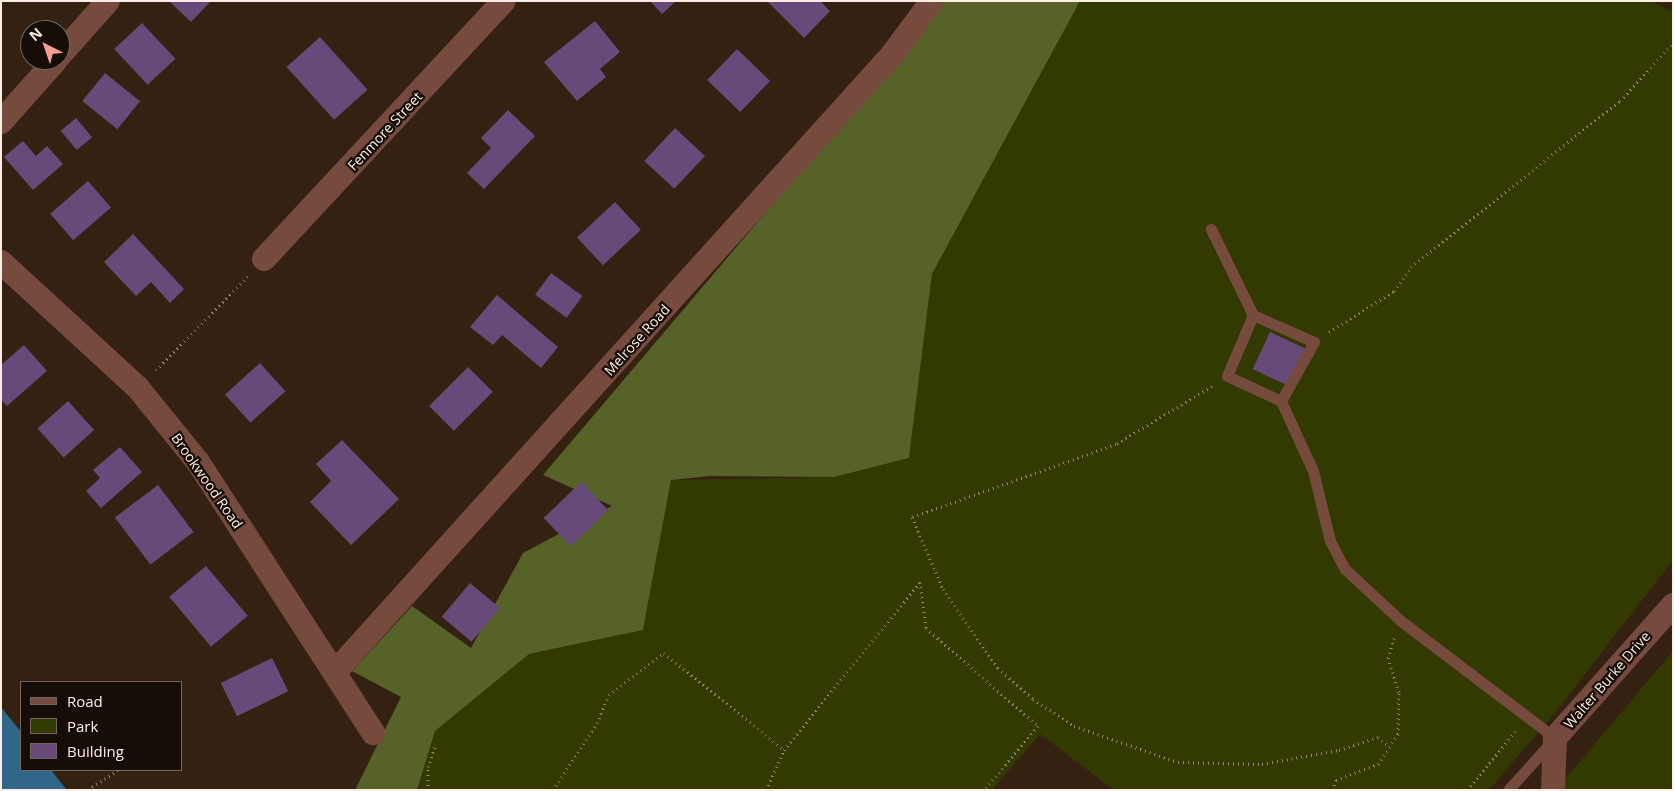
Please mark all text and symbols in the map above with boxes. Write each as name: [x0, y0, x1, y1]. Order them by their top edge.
north arrow: [20, 20, 70, 70]
text: N: [25, 23, 46, 45]
street label: Fenmore Street: [344, 88, 426, 174]
street label: Melrose Road: [601, 301, 673, 379]
street label: Brookwood Road: [168, 430, 246, 532]
street label: Walter Burke Drive: [1560, 628, 1654, 732]
legend: [20, 681, 182, 771]
text: Road: [67, 691, 103, 711]
text: Park: [67, 716, 98, 736]
text: Building: [67, 741, 124, 761]

